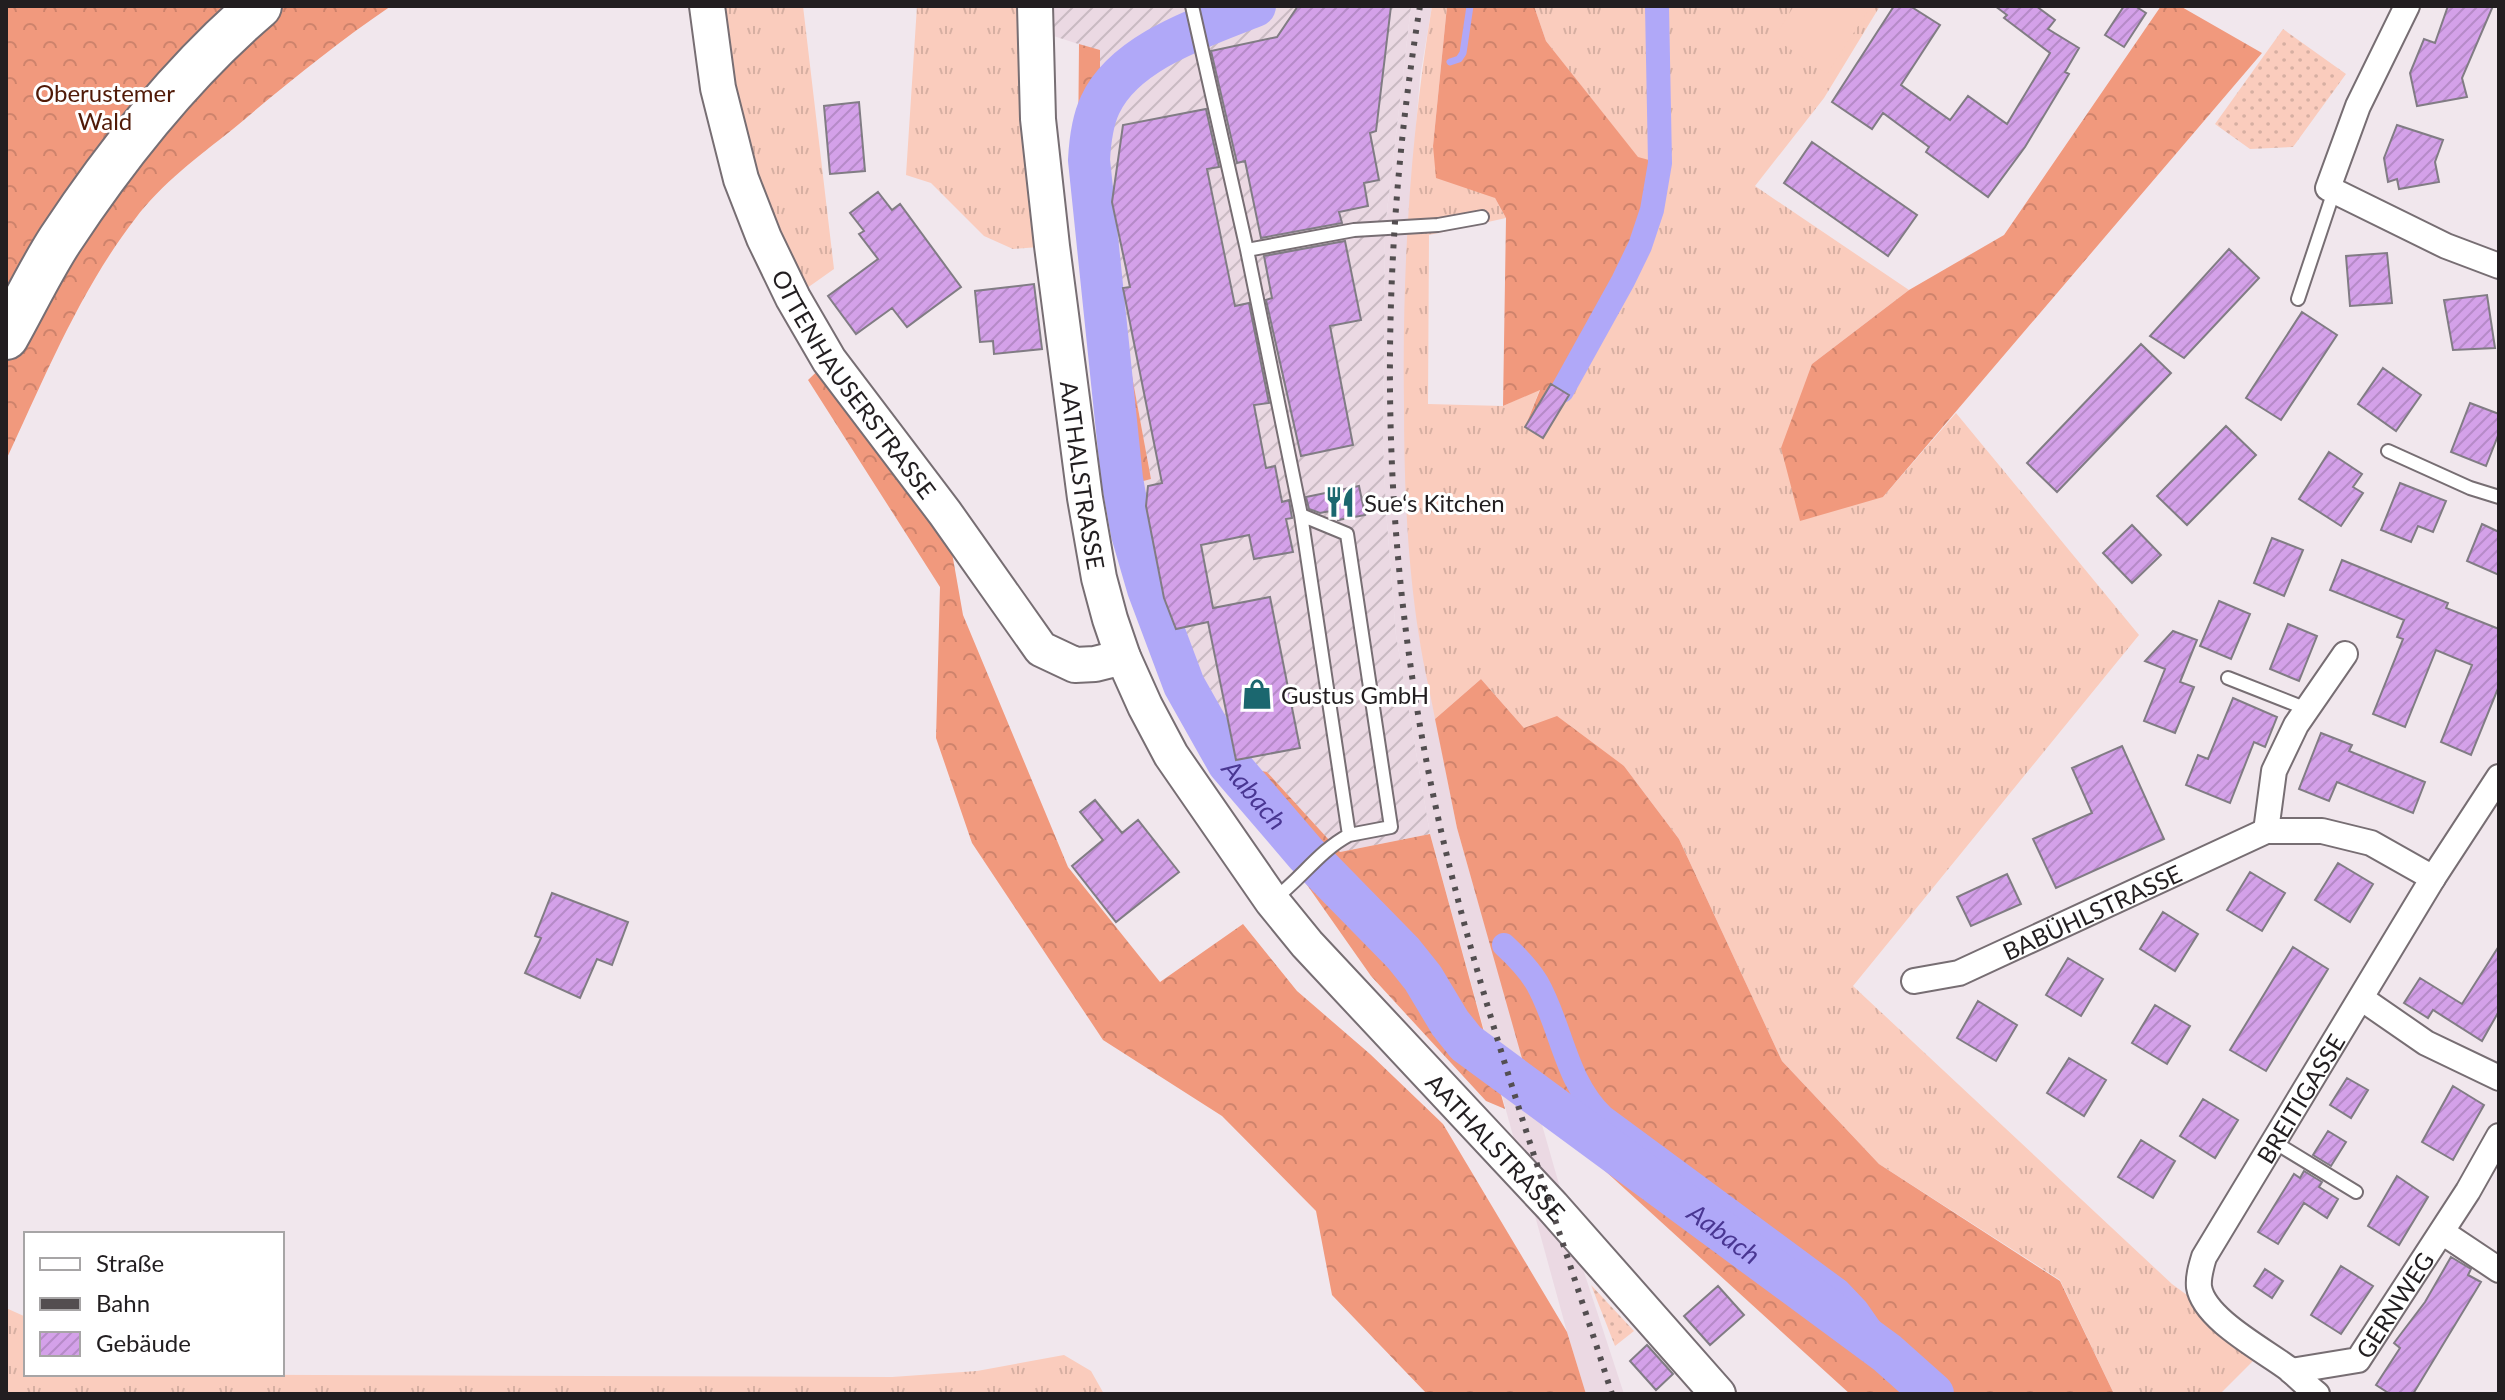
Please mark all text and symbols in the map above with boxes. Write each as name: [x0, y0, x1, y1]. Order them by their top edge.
park label: Oberustemer Wald: [35, 78, 175, 135]
street label: OTTENHAUSERSTRASSE: [767, 264, 943, 504]
street label: AATHALSTRASSE: [1055, 379, 1112, 572]
restaurant icon: Sue‘s Kitchen: [1323, 485, 1357, 519]
place label: Sue‘s Kitchen: [1364, 488, 1505, 517]
shop icon: Gustus GmbH: [1240, 677, 1274, 711]
place label: Gustus GmbH: [1281, 680, 1429, 709]
water label: Aabach: [1215, 752, 1294, 836]
street label: BABÜHLSTRASSE: [1998, 858, 2186, 965]
street label: BREITIGASSE: [2250, 1028, 2350, 1168]
street label: AATHALSTRASSE: [1421, 1067, 1572, 1226]
water label: Aabach: [1681, 1195, 1767, 1270]
legend: [24, 1232, 284, 1376]
street label: GERNWEG: [2349, 1246, 2439, 1363]
text: Straße: [96, 1248, 164, 1277]
text: Bahn: [96, 1288, 150, 1317]
text: Gebäude: [96, 1328, 191, 1357]

